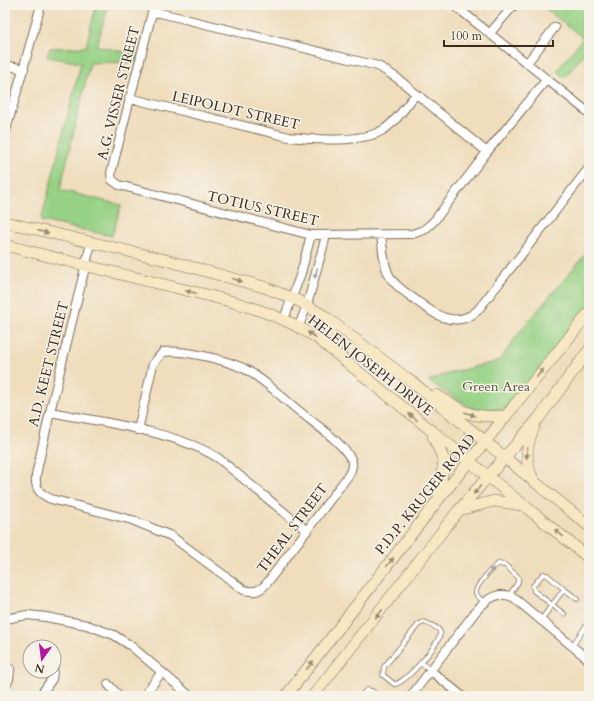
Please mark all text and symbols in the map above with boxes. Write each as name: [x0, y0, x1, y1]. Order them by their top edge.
scale bar: [444, 22, 553, 48]
street label: A.G. VISSER STREET: [93, 24, 144, 162]
text: 100 m: [450, 28, 483, 44]
street label: LEIPOLDT STREET: [170, 87, 302, 134]
street label: TOTIUS STREET: [205, 186, 321, 231]
one-way arrow: [37, 229, 49, 235]
one-way arrow: [312, 267, 318, 280]
one-way arrow: [231, 277, 243, 283]
one-way arrow: [185, 288, 197, 294]
street label: A.D. KEET STREET: [24, 299, 73, 429]
street label: HELEN JOSEPH DRIVE: [304, 310, 438, 421]
one-way arrow: [307, 331, 318, 339]
one-way arrow: [536, 368, 545, 378]
park label: Green Area: [462, 377, 530, 396]
one-way arrow: [464, 411, 476, 417]
one-way arrow: [408, 413, 419, 422]
street label: P.D.P. KRUGER ROAD: [371, 430, 480, 559]
one-way arrow: [524, 446, 531, 459]
street label: THEAL STREET: [253, 480, 332, 577]
one-way arrow: [472, 484, 481, 495]
one-way arrow: [553, 529, 564, 538]
one-way arrow: [385, 557, 394, 568]
one-way arrow: [485, 566, 494, 577]
one-way arrow: [375, 608, 383, 619]
north arrow: [22, 639, 62, 679]
text: N: [33, 660, 46, 677]
one-way arrow: [306, 660, 314, 671]

